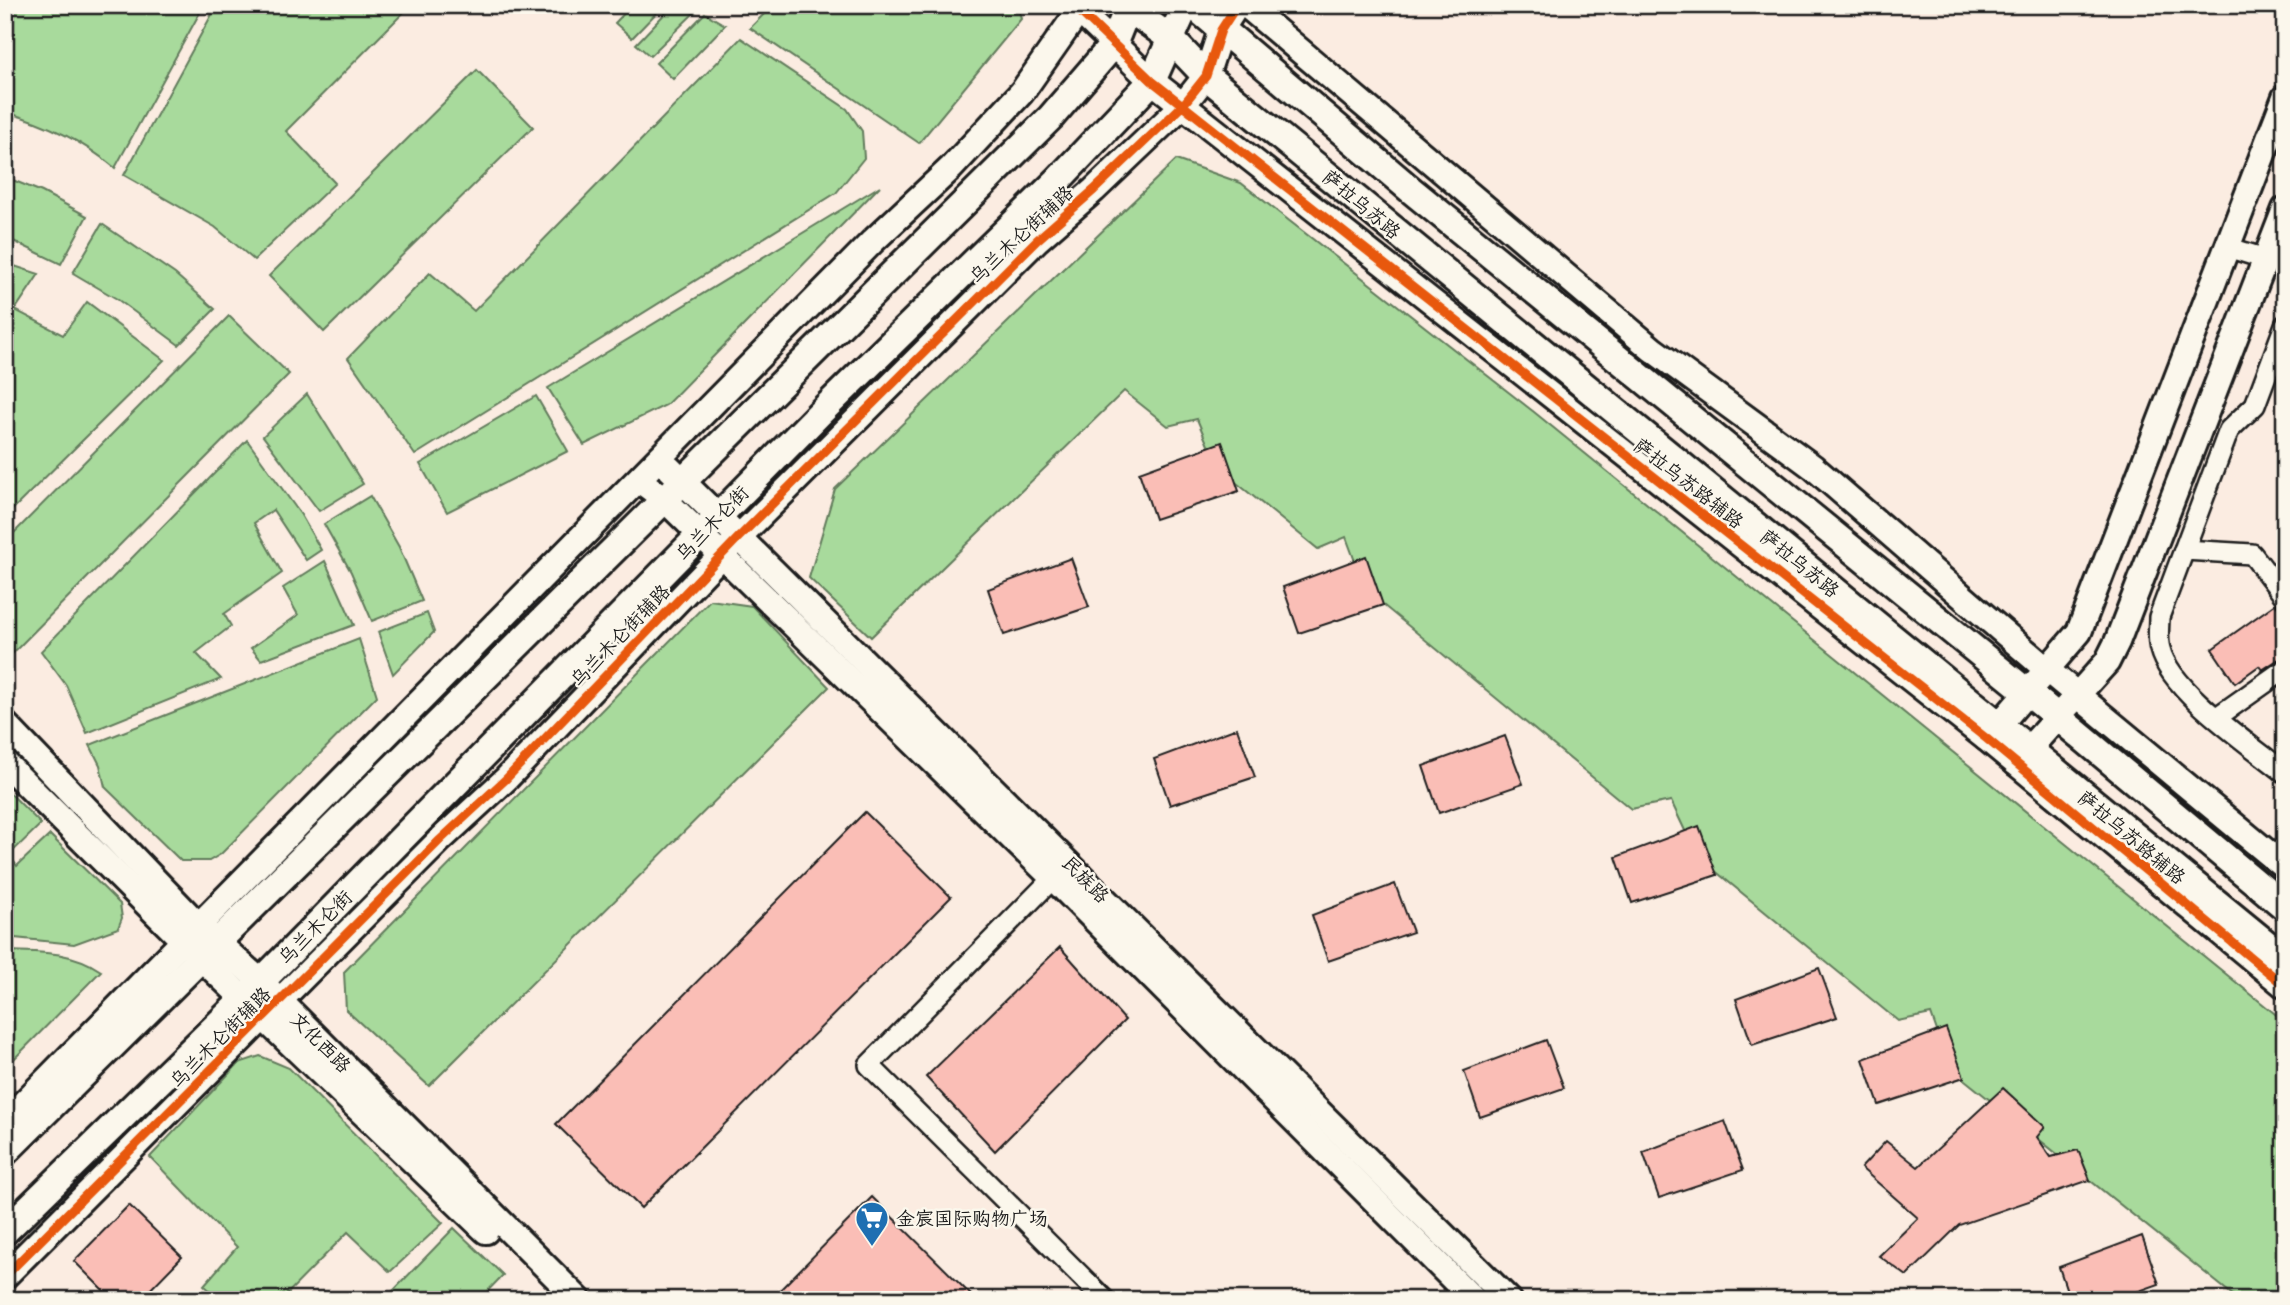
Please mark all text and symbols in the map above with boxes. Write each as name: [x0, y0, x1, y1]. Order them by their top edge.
street label: 萨拉乌苏路: [1317, 162, 1408, 244]
street label: 乌兰木仑街辅路: [962, 178, 1079, 289]
street label: 萨拉乌苏路辅路: [1629, 430, 1751, 534]
street label: 乌兰木仑街: [668, 478, 754, 566]
street label: 萨拉乌苏路: [1755, 521, 1846, 603]
street label: 乌兰木仑街辅路: [563, 577, 676, 692]
street label: 萨拉乌苏路辅路: [2073, 783, 2193, 890]
street label: 民族路: [1057, 848, 1117, 908]
street label: 乌兰木仑街: [271, 883, 358, 970]
street label: 乌兰木仑街辅路: [162, 979, 276, 1093]
street label: 文化西路: [285, 1005, 358, 1078]
supermarket icon: 金宸国际购物广场: [853, 1199, 891, 1248]
place label: 金宸国际购物广场: [896, 1203, 1048, 1231]

